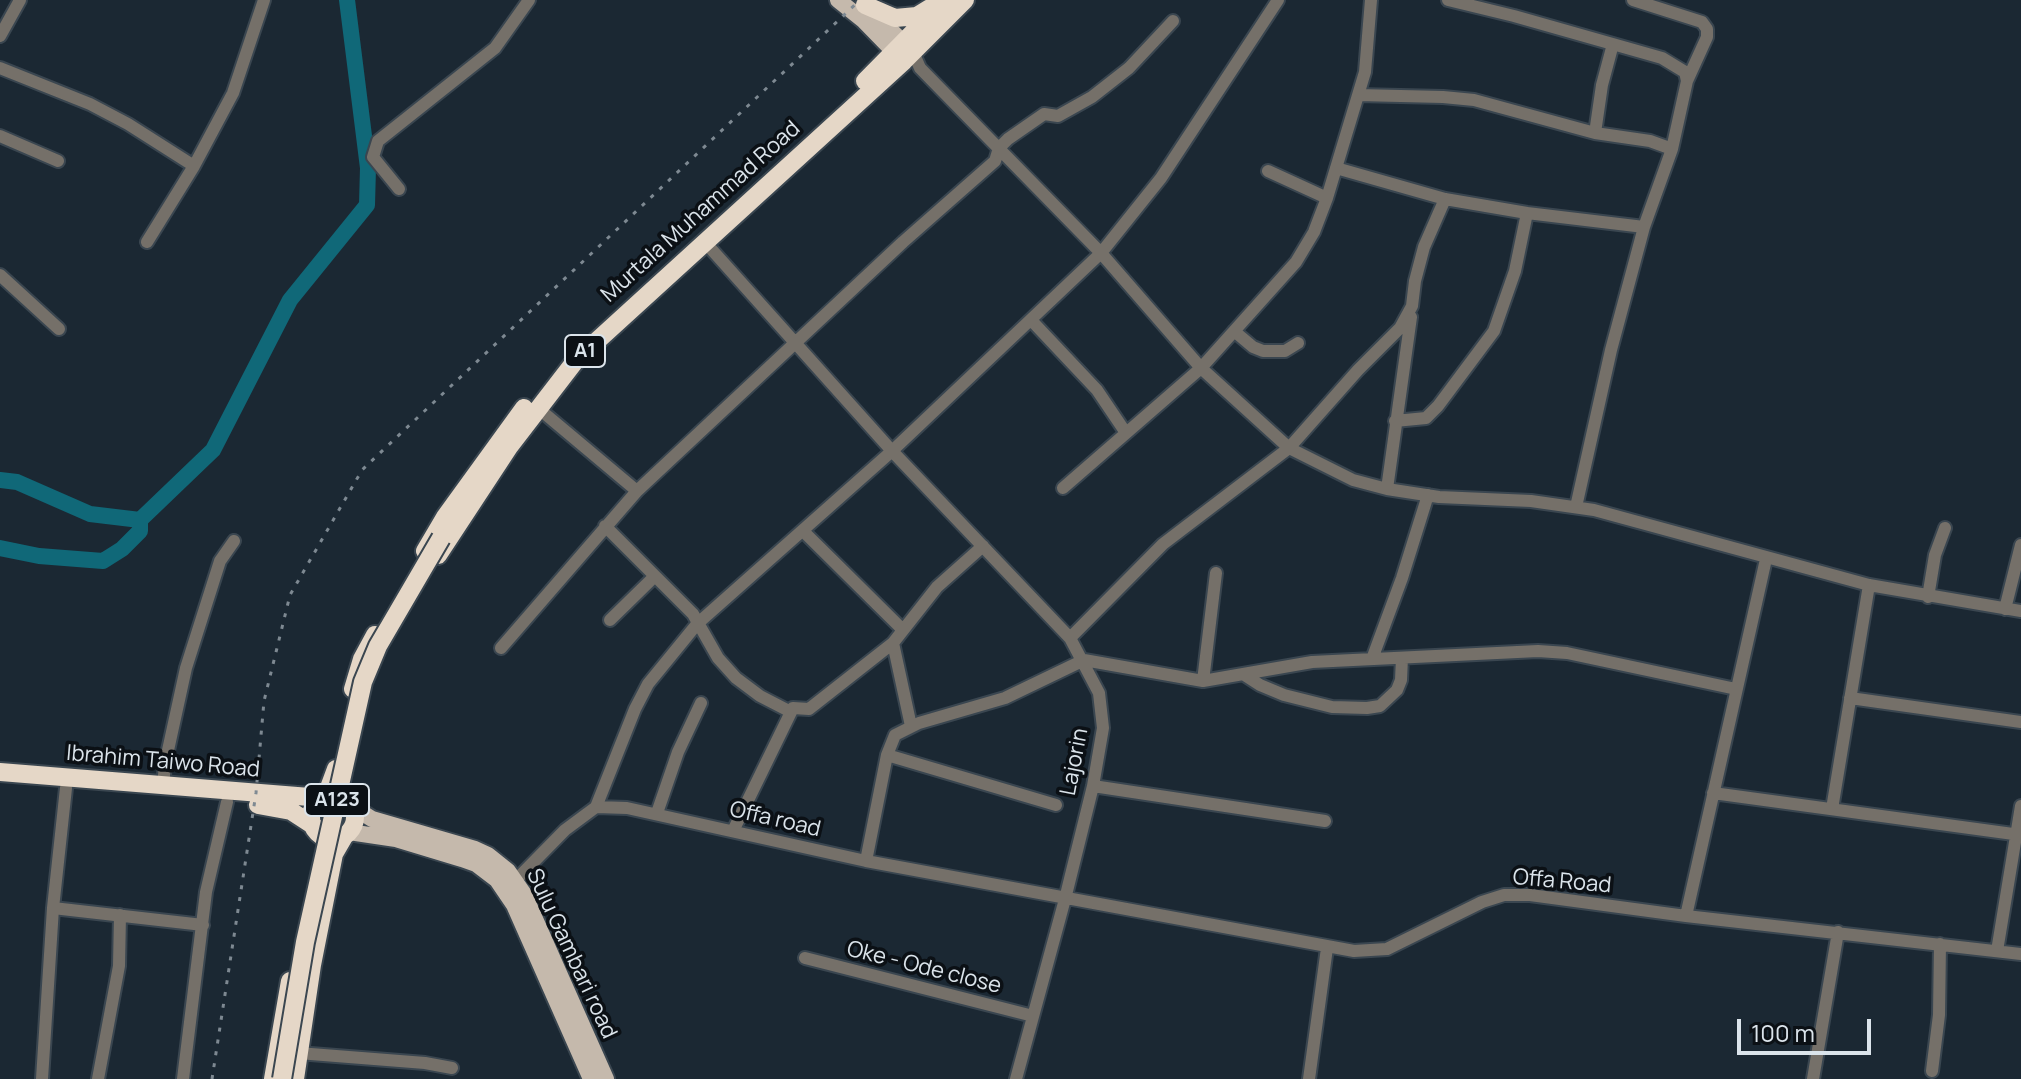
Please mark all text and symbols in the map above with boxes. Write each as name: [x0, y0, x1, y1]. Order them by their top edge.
street label: Murtala Muhammad Road: [596, 116, 806, 308]
road number: A1: [565, 335, 605, 367]
street label: Lajorin: [1056, 726, 1094, 798]
street label: Ibrahim Taiwo Road: [65, 740, 261, 784]
road number: A123: [305, 784, 369, 816]
street label: Offa road: [727, 797, 823, 843]
street label: Sulu Gambari road: [520, 865, 622, 1043]
street label: Offa Road: [1512, 865, 1612, 899]
street label: Oke - Ode close: [844, 936, 1004, 1000]
scale bar: [1741, 1003, 1875, 1053]
text: 100 m: [1751, 1016, 1815, 1049]

